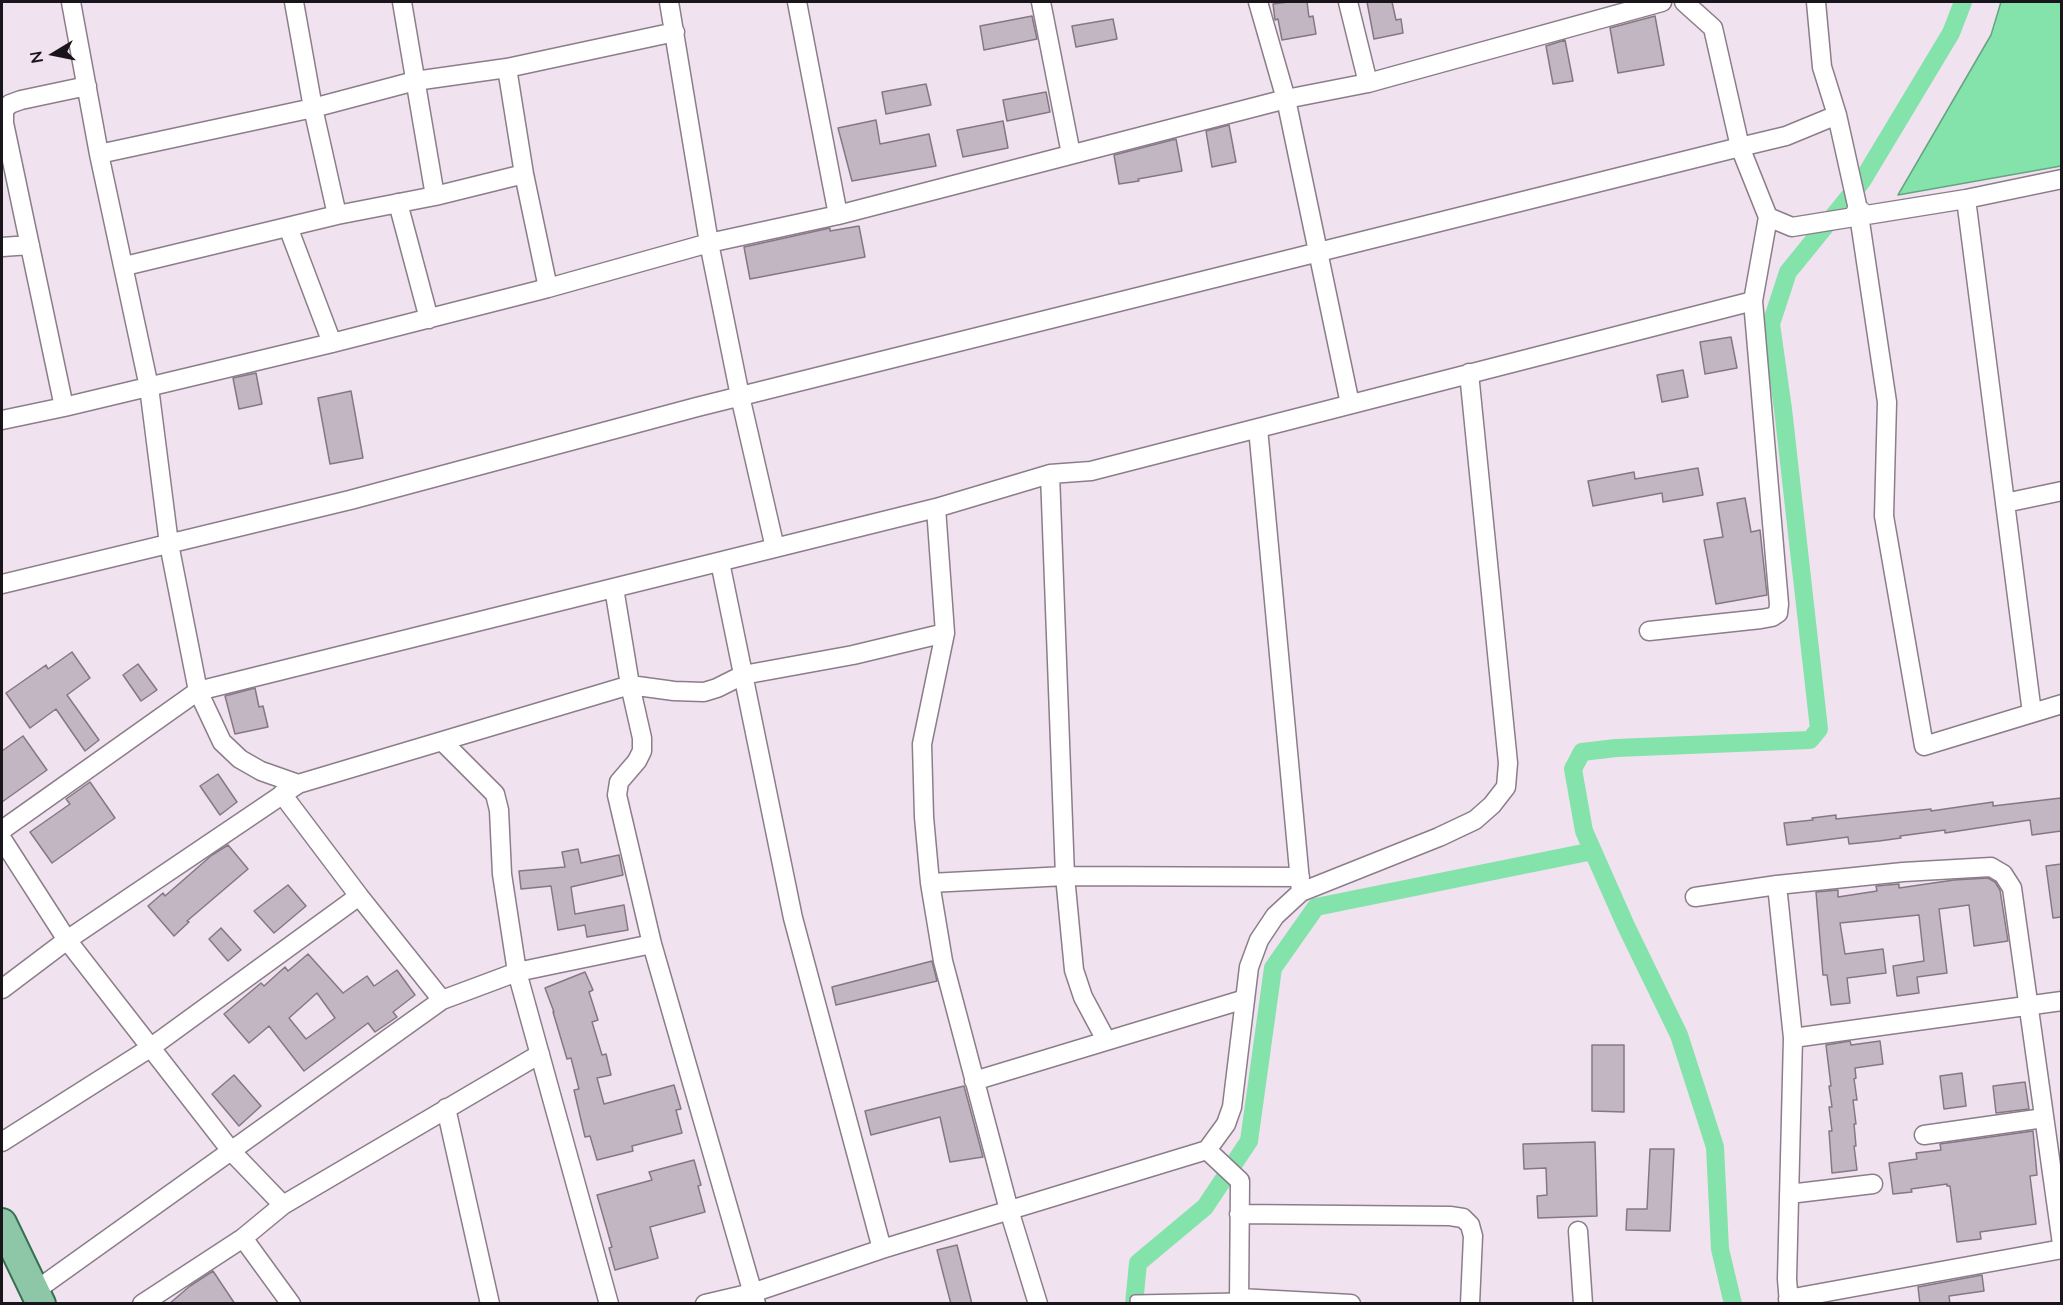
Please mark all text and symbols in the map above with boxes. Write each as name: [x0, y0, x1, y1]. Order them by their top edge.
north arrow: [24, 24, 84, 84]
text: N: [25, 50, 46, 65]

